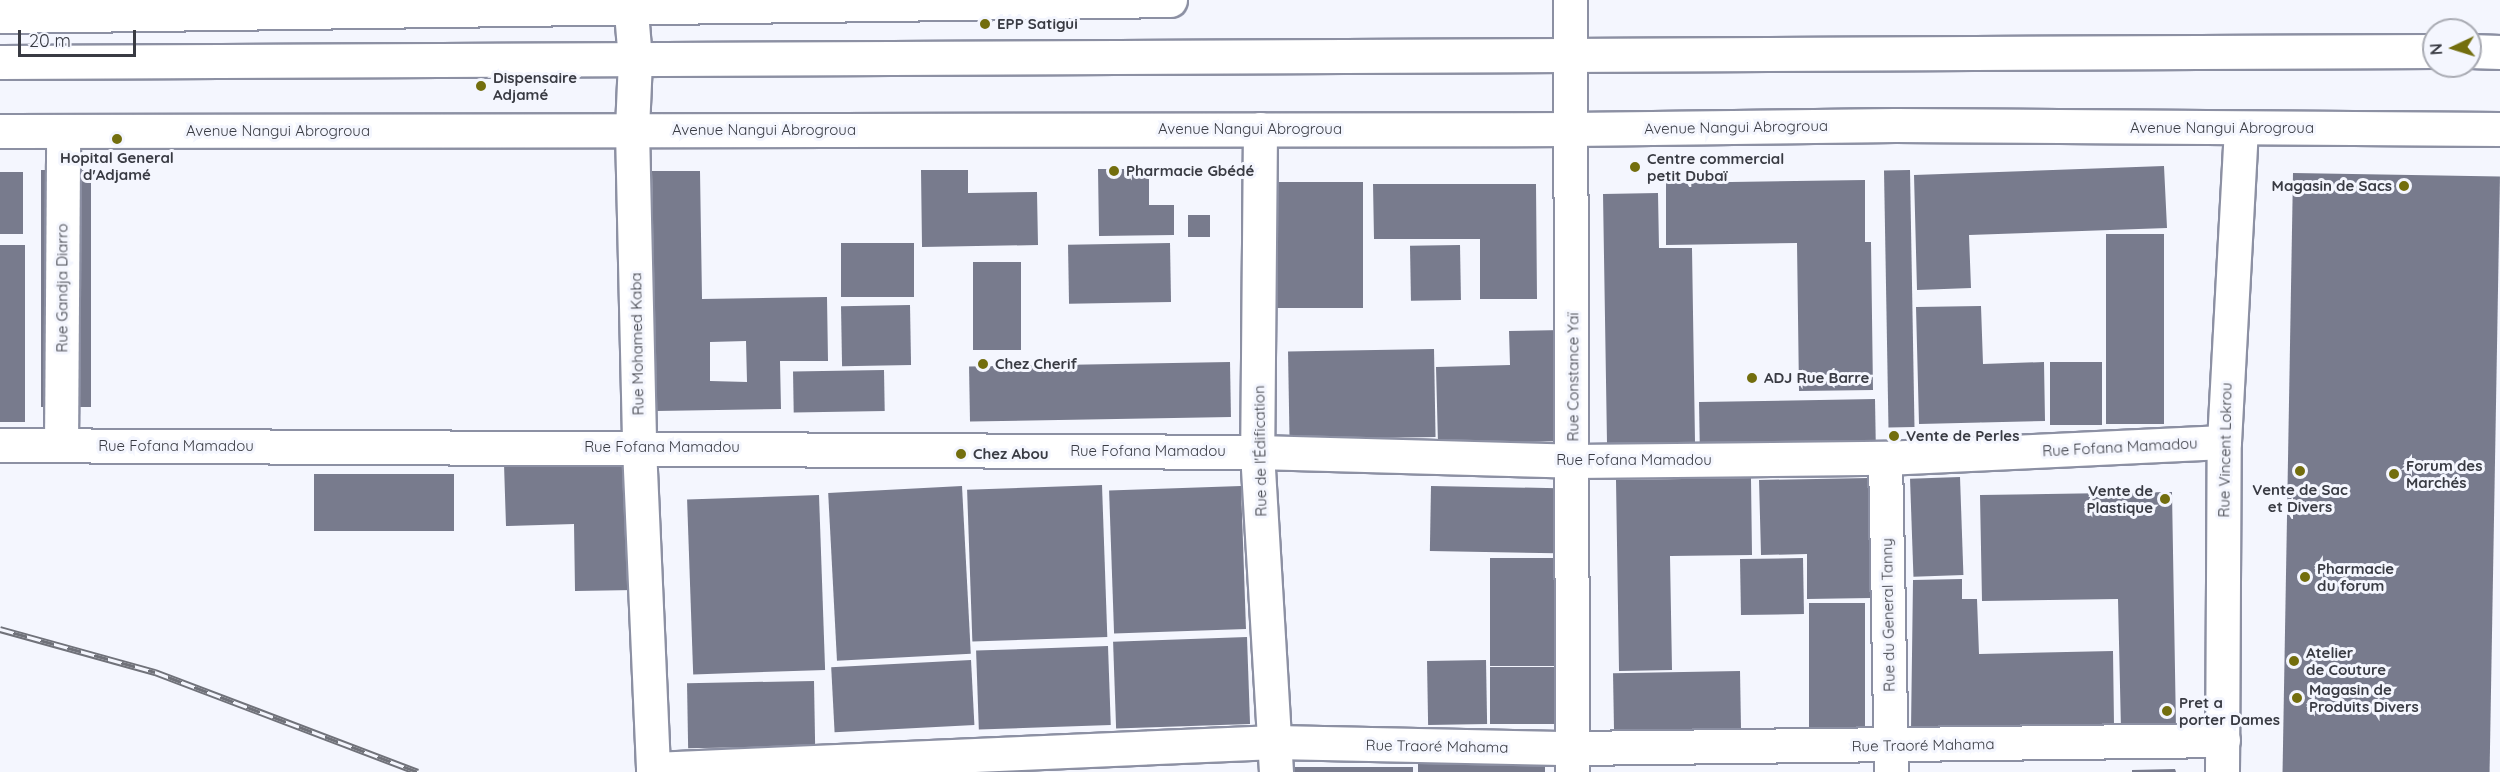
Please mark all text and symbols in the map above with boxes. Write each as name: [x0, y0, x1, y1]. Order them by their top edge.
place label: EPP Satigui: [997, 15, 1078, 33]
marker: EPP Satigui: [978, 17, 992, 31]
scale bar: [21, 18, 140, 56]
north arrow: [2422, 18, 2482, 78]
text: 20 m: [29, 29, 71, 52]
text: N: [2426, 43, 2446, 56]
place label: Dispensaire Adjamé: [493, 68, 577, 103]
marker: Dispensaire Adjamé: [474, 79, 488, 93]
street label: Avenue Nangui Abrogroua: [1644, 116, 1828, 138]
street label: Avenue Nangui Abrogroua: [2130, 119, 2314, 137]
street label: Avenue Nangui Abrogroua: [1158, 120, 1342, 138]
street label: Avenue Nangui Abrogroua: [672, 121, 856, 139]
street label: Avenue Nangui Abrogroua: [186, 122, 370, 140]
marker: Hopital General d'Adjamé: [110, 132, 124, 146]
place label: Hopital General d'Adjamé: [60, 148, 174, 183]
place label: Centre commercial petit Dubaï: [1647, 149, 1784, 184]
marker: Centre commercial petit Dubaï: [1628, 160, 1642, 174]
place label: Pharmacie Gbédé: [1126, 162, 1254, 180]
marker: Pharmacie Gbédé: [1107, 164, 1121, 178]
place label: Magasin de Sacs: [2272, 177, 2392, 195]
marker: Magasin de Sacs: [2397, 179, 2411, 193]
street label: Rue Gandja Diarro: [53, 223, 71, 353]
street label: Rue Mohamed Kaba: [627, 272, 647, 416]
street label: Rue Constance Yaï: [1564, 313, 1582, 441]
place label: Chez Cherif: [995, 355, 1077, 373]
marker: Chez Cherif: [976, 357, 990, 371]
place label: ADJ Rue Barre: [1764, 369, 1869, 387]
marker: ADJ Rue Barre: [1745, 371, 1759, 385]
street label: Rue Vincent Lokrou: [2215, 382, 2235, 518]
street label: Rue de l'Édification: [1250, 385, 1270, 517]
place label: Vente de Perles: [1906, 427, 2019, 445]
marker: Vente de Perles: [1887, 429, 1901, 443]
street label: Rue Fofana Mamadou: [2042, 434, 2198, 460]
street label: Rue Fofana Mamadou: [98, 437, 254, 455]
street label: Rue Fofana Mamadou: [584, 438, 740, 456]
street label: Rue Fofana Mamadou: [1070, 442, 1226, 460]
place label: Chez Abou: [973, 445, 1049, 463]
marker: Chez Abou: [954, 447, 968, 461]
street label: Rue Fofana Mamadou: [1556, 451, 1712, 469]
place label: Forum des Marchés: [2406, 456, 2482, 491]
marker: Vente de Sac et Divers: [2293, 464, 2307, 478]
marker: Forum des Marchés: [2387, 467, 2401, 481]
place label: Vente de Sac et Divers: [2252, 480, 2348, 515]
place label: Vente de Plastique: [2087, 481, 2153, 516]
marker: Vente de Plastique: [2158, 492, 2172, 506]
street label: Rue du General Tanny: [1878, 538, 1898, 692]
place label: Pharmacie du forum: [2317, 559, 2394, 594]
marker: Pharmacie du forum: [2298, 570, 2312, 584]
place label: Atelier de Couture: [2306, 643, 2386, 678]
marker: Atelier de Couture: [2287, 654, 2301, 668]
place label: Magasin de Produits Divers: [2309, 680, 2419, 715]
marker: Magasin de Produits Divers: [2290, 691, 2304, 705]
place label: Pret a porter Dames: [2179, 693, 2280, 728]
marker: Pret a porter Dames: [2160, 704, 2174, 718]
street label: Rue Traoré Mahama: [1851, 735, 1995, 755]
street label: Rue Traoré Mahama: [1365, 736, 1509, 756]

